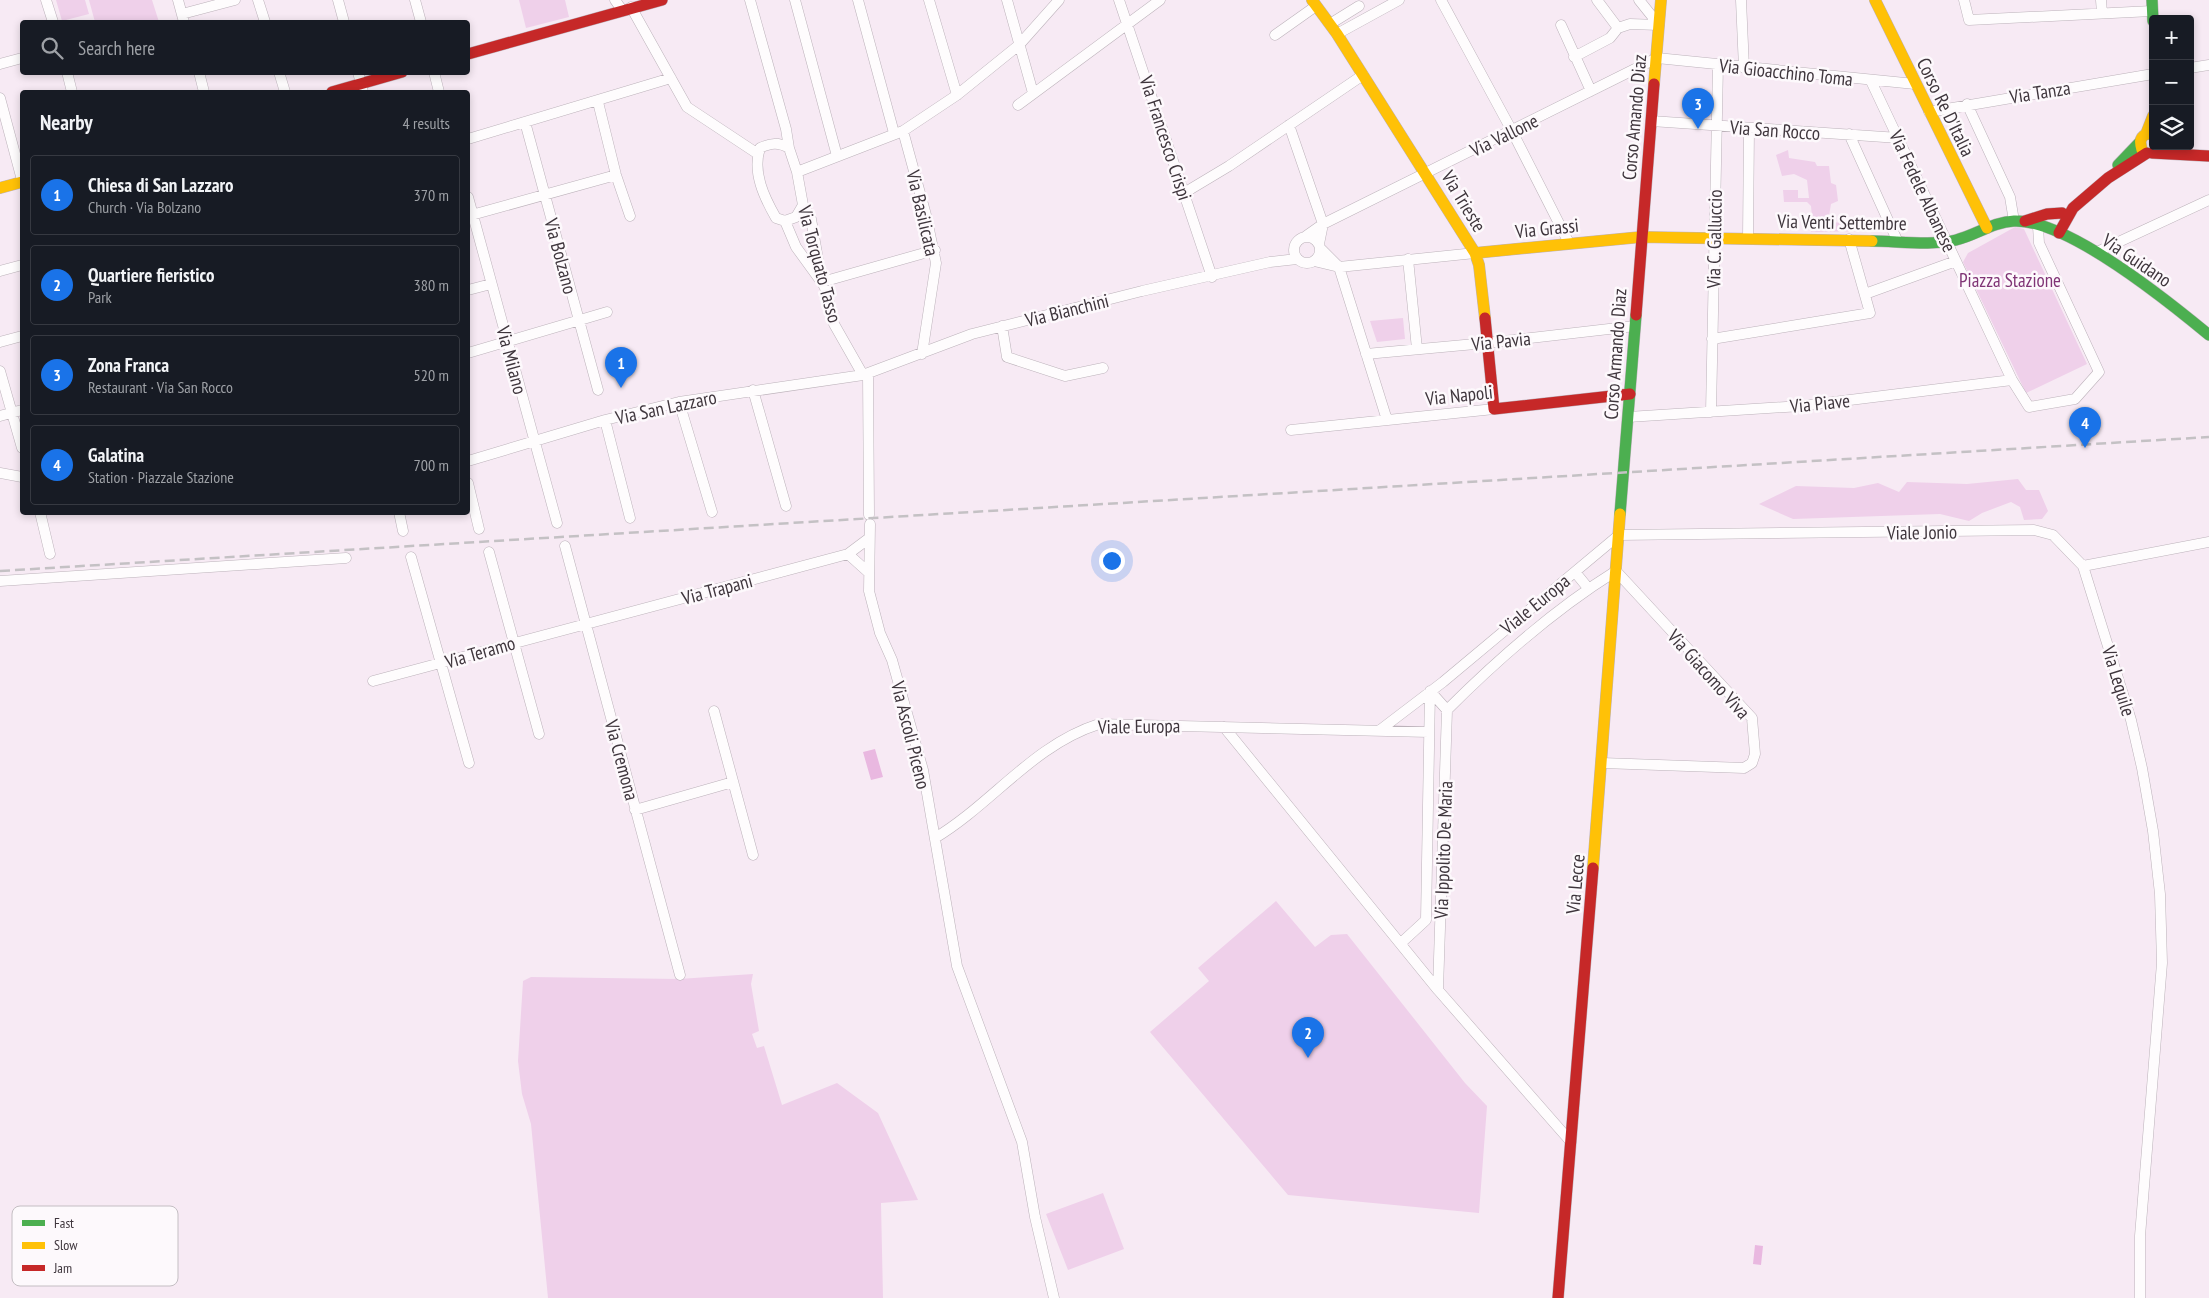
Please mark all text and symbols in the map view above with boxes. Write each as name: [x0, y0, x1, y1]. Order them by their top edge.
map controls: [2149, 15, 2194, 150]
button: +: [2149, 15, 2194, 60]
search box: [20, 20, 470, 75]
icon: search: [38, 34, 66, 62]
text: Search here: [78, 36, 155, 60]
street label: Corso Amando Diaz: [1617, 53, 1651, 181]
street label: Via Gioacchino Toma: [1717, 53, 1854, 91]
street label: Corso Re D'Italia: [1912, 54, 1980, 160]
button: −: [2149, 60, 2194, 105]
street label: Via Francesco Crispi: [1134, 72, 1197, 203]
street label: Via Tanza: [2007, 75, 2072, 109]
pin: 3: [1682, 88, 1714, 129]
button: layers: [2149, 105, 2194, 150]
street label: Via Vallone: [1465, 108, 1542, 162]
text: Nearby: [40, 109, 93, 136]
text: 4 results: [403, 113, 450, 133]
street label: Via San Rocco: [1728, 115, 1821, 145]
street label: Via Fedele Albanese: [1884, 125, 1962, 256]
street label: Via Trieste: [1436, 165, 1492, 236]
street label: Via Basilicata: [901, 167, 945, 258]
text: Chiesa di San Lazzaro: [88, 173, 234, 197]
text: 1: [53, 185, 61, 205]
text: 370 m: [414, 185, 449, 205]
street label: Via C. Galluccio: [1701, 189, 1727, 290]
text: Church · Via Bolzano: [88, 197, 201, 217]
street label: Via Torquato Tasso: [793, 202, 847, 325]
street label: Via Venti Settembre: [1776, 209, 1907, 235]
street label: Via Grassi: [1513, 213, 1580, 243]
street label: Via Bolzano: [539, 215, 583, 296]
street label: Via Guidano: [2097, 228, 2176, 292]
text: Quartiere fieristico: [88, 263, 214, 287]
park label: Piazza Stazione: [1959, 268, 2061, 292]
text: 2: [53, 275, 61, 295]
text: 380 m: [414, 275, 449, 295]
text: Park: [88, 287, 112, 307]
street label: Via Bianchini: [1022, 288, 1111, 332]
street label: Corso Armando Diaz: [1598, 288, 1632, 420]
street label: Via Milano: [491, 322, 533, 397]
street label: Via Pavia: [1469, 326, 1532, 356]
pin: 1: [605, 347, 637, 388]
text: Zona Franca: [88, 353, 169, 377]
text: 3: [53, 365, 61, 385]
text: 520 m: [414, 365, 449, 385]
text: Restaurant · Via San Rocco: [88, 377, 233, 397]
street label: Via Napoli: [1423, 380, 1494, 411]
street label: Via San Lazzaro: [612, 385, 719, 430]
street label: Via Piave: [1788, 388, 1851, 418]
pin: 4: [2069, 407, 2101, 448]
text: Galatina: [88, 443, 144, 467]
text: 4: [53, 455, 61, 475]
text: 700 m: [414, 455, 449, 475]
text: Station · Piazzale Stazione: [88, 467, 234, 487]
street label: Viale Jonio: [1886, 519, 1957, 545]
your location: [1099, 548, 1125, 574]
street label: Via Trapani: [678, 568, 755, 610]
street label: Viale Europa: [1495, 569, 1575, 640]
street label: Via Giacomo Viva: [1662, 623, 1755, 724]
street label: Via Teramo: [441, 631, 518, 674]
street label: Via Lequile: [2097, 642, 2141, 719]
street label: Via Ascoli Piceno: [886, 678, 936, 791]
street label: Viale Europa: [1097, 713, 1180, 739]
street label: Via Cremona: [599, 716, 644, 803]
street label: Via Ippolito De Maria: [1429, 781, 1457, 920]
street label: Via Lecce: [1560, 853, 1590, 916]
pin: 2: [1292, 1017, 1324, 1058]
legend: [12, 1206, 178, 1286]
text: Fast: [54, 1214, 74, 1232]
text: Slow: [54, 1236, 78, 1254]
text: Jam: [53, 1259, 72, 1277]

